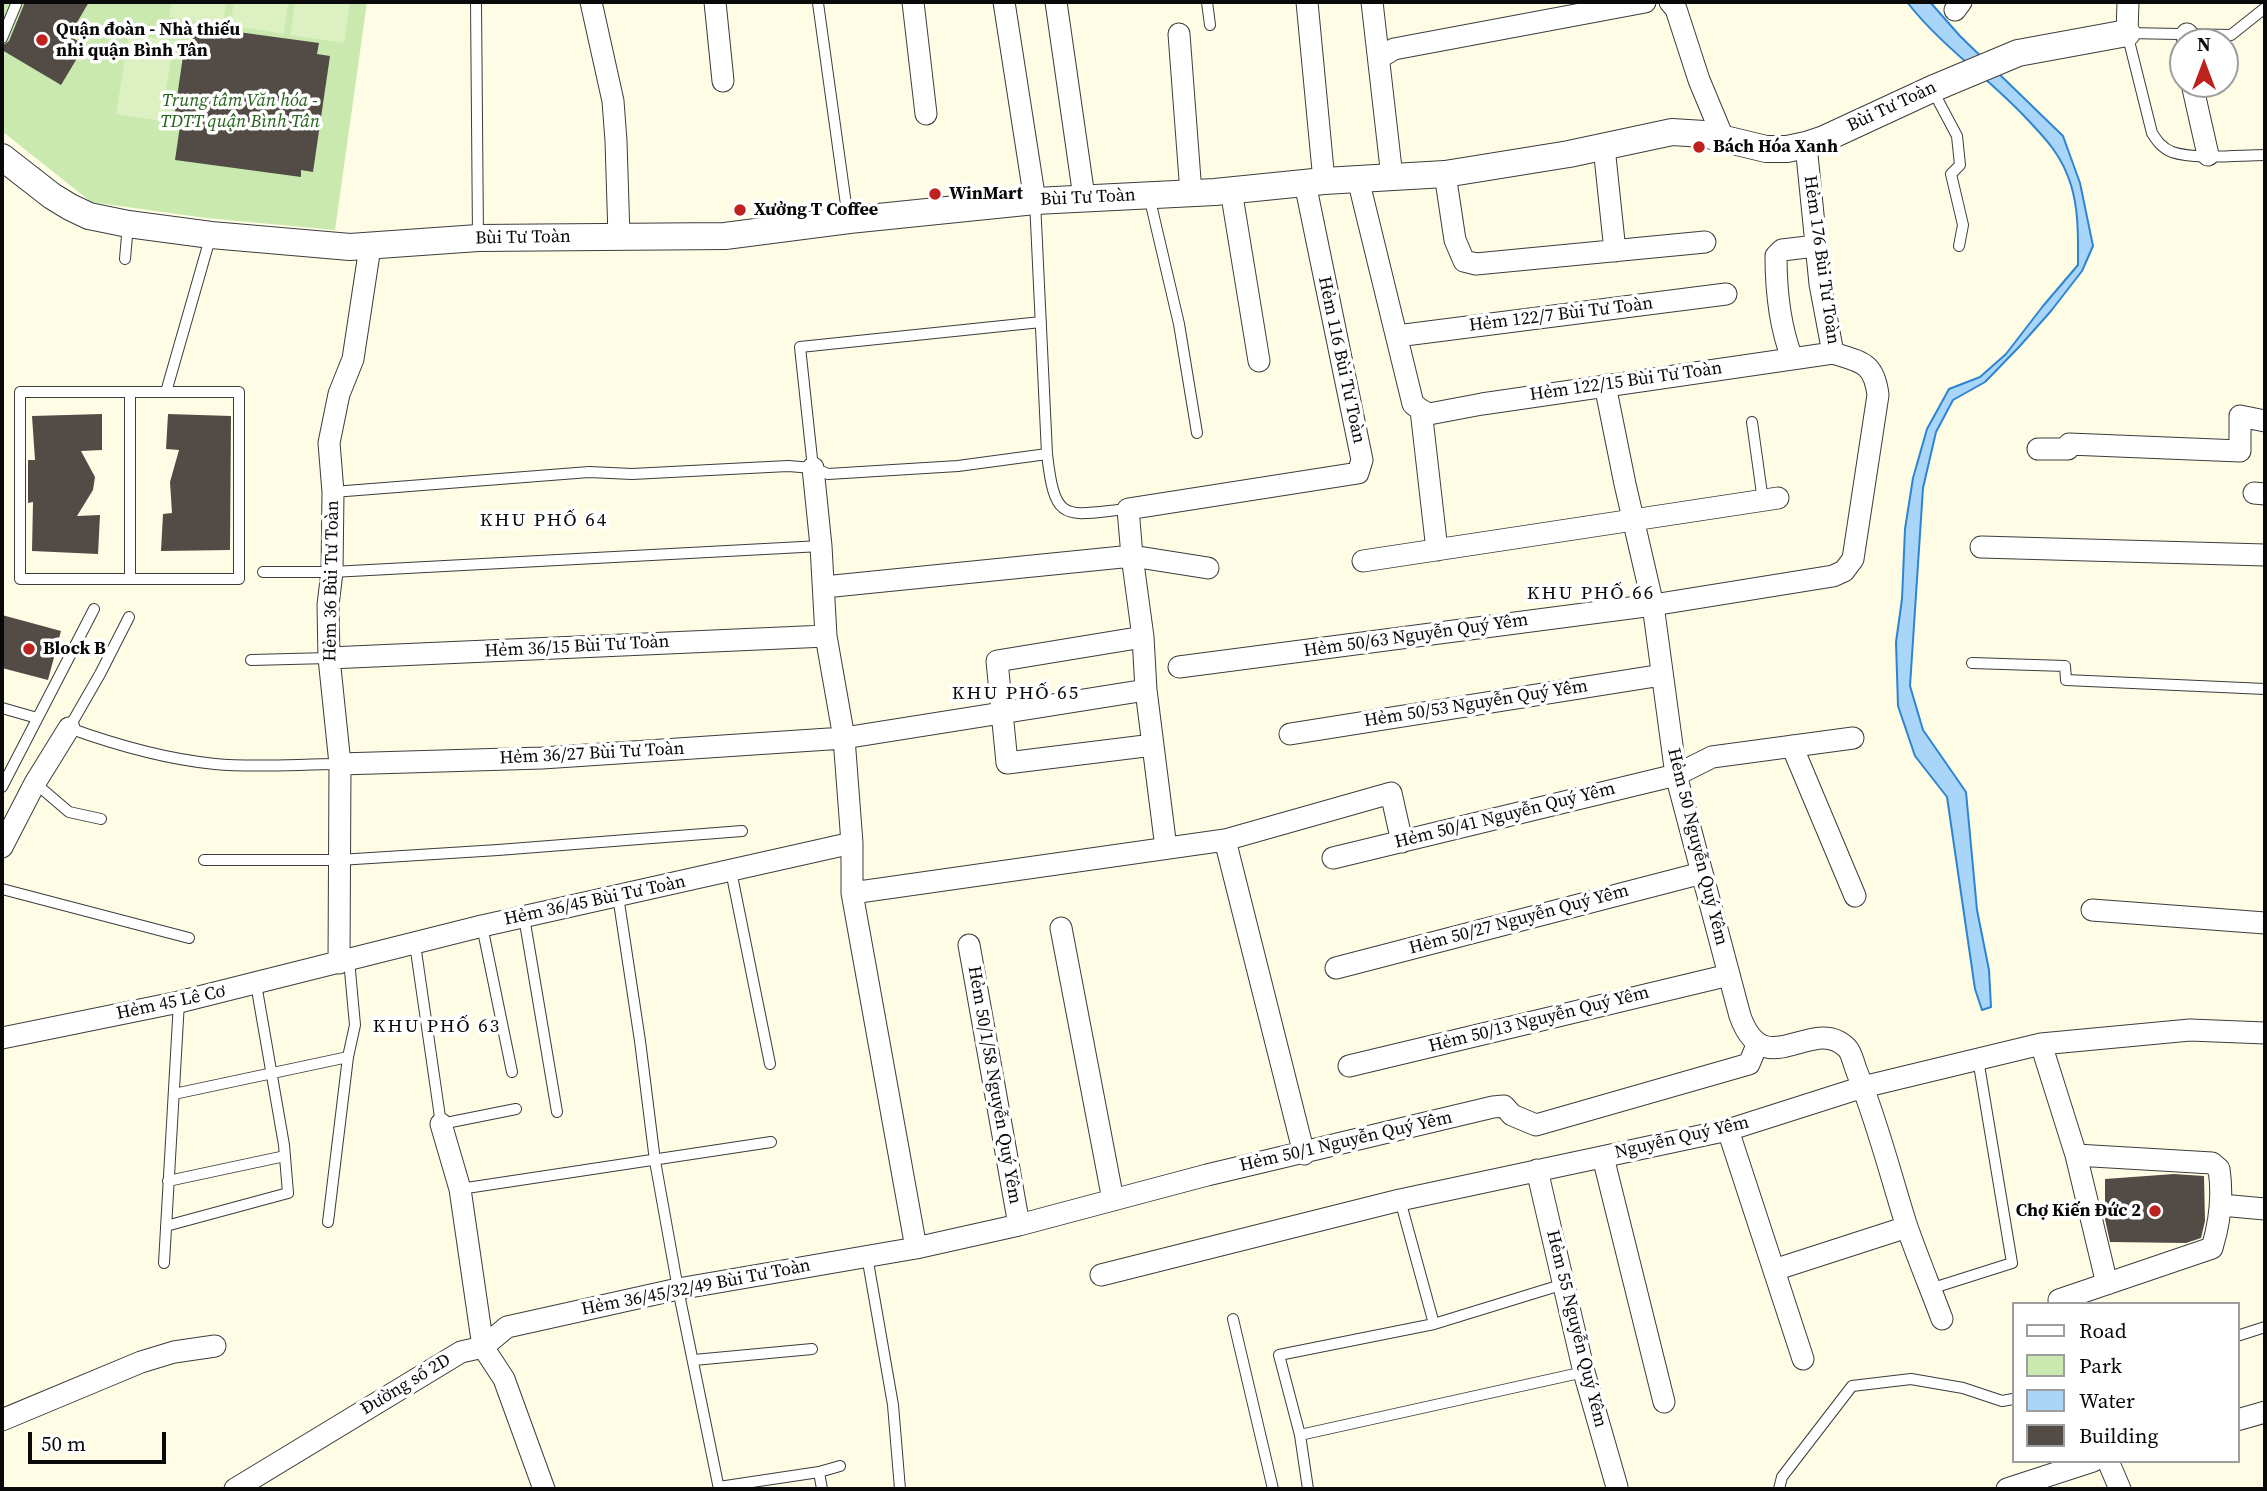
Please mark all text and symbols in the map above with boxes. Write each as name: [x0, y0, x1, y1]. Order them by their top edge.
place label: Quận đoàn - Nhà thiếu nhi quận Bình Tân: [56, 19, 240, 61]
north arrow: [2169, 28, 2239, 98]
text: N: [2197, 31, 2211, 57]
marker: Quận đoàn - Nhà thiếu nhi quận Bình Tân: [34, 32, 50, 48]
street label: Bùi Tư Toàn: [1844, 77, 1940, 137]
park label: Trung tâm Văn hóa - TDTT quận Bình Tân: [160, 90, 320, 132]
place label: Bách Hóa Xanh: [1713, 136, 1838, 158]
marker: Bách Hóa Xanh: [1691, 139, 1707, 155]
street label: Hẻm 176 Bùi Tư Toàn: [1798, 174, 1844, 346]
place label: WinMart: [949, 183, 1023, 205]
street label: Bùi Tư Toàn: [1040, 185, 1136, 211]
marker: WinMart: [927, 186, 943, 202]
place label: Xưởng T Coffee: [754, 199, 878, 221]
marker: Xưởng T Coffee: [732, 202, 748, 218]
street label: Bùi Tư Toàn: [475, 226, 571, 250]
street label: Hẻm 116 Bùi Tư Toàn: [1313, 274, 1369, 446]
street label: Hẻm 122/7 Bùi Tư Toàn: [1468, 293, 1654, 337]
street label: Hẻm 122/15 Bùi Tư Toàn: [1528, 358, 1724, 406]
street label: Hẻm 36 Bùi Tư Toàn: [320, 500, 344, 662]
district label: KHU PHỐ 64: [481, 510, 607, 532]
district label: KHU PHỐ 66: [1528, 583, 1654, 605]
street label: Hẻm 50/63 Nguyễn Quý Yêm: [1302, 610, 1530, 662]
street label: Hẻm 36/15 Bùi Tư Toàn: [484, 631, 670, 663]
place label: Block B: [43, 638, 106, 660]
marker: Block B: [21, 641, 37, 657]
street label: Hẻm 50/53 Nguyễn Quý Yêm: [1362, 676, 1590, 732]
district label: KHU PHỐ 65: [953, 683, 1079, 705]
street label: Hẻm 36/27 Bùi Tư Toàn: [499, 738, 685, 770]
street label: Hẻm 50 Nguyễn Quý Yêm: [1662, 746, 1732, 948]
street label: Hẻm 50/41 Nguyễn Quý Yêm: [1393, 778, 1617, 854]
street label: Hẻm 36/45 Bùi Tư Toàn: [502, 871, 688, 931]
street label: Hẻm 50/27 Nguyễn Quý Yêm: [1407, 880, 1631, 960]
street label: Hẻm 50/1/58 Nguyễn Quý Yêm: [962, 964, 1026, 1206]
street label: Hẻm 45 Lê Cơ: [114, 981, 228, 1025]
street label: Hẻm 50/13 Nguyễn Quý Yêm: [1427, 982, 1651, 1058]
district label: KHU PHỐ 63: [374, 1016, 500, 1038]
street label: Hẻm 50/1 Nguyễn Quý Yêm: [1238, 1107, 1454, 1177]
street label: Nguyễn Quý Yêm: [1613, 1112, 1751, 1164]
place label: Chợ Kiến Đức 2: [2016, 1200, 2141, 1222]
marker: Chợ Kiến Đức 2: [2147, 1203, 2163, 1219]
street label: Hẻm 55 Nguyễn Quý Yêm: [1541, 1228, 1611, 1430]
street label: Hẻm 36/45/32/49 Bùi Tư Toàn: [580, 1255, 812, 1321]
legend: [2011, 1302, 2239, 1463]
text: Road: [2079, 1316, 2127, 1345]
street label: Đường số 2D: [357, 1350, 455, 1420]
text: Park: [2079, 1351, 2122, 1380]
text: Water: [2079, 1386, 2135, 1415]
scale bar: [32, 1418, 170, 1462]
text: Building: [2079, 1421, 2158, 1450]
text: 50 m: [41, 1429, 86, 1458]

